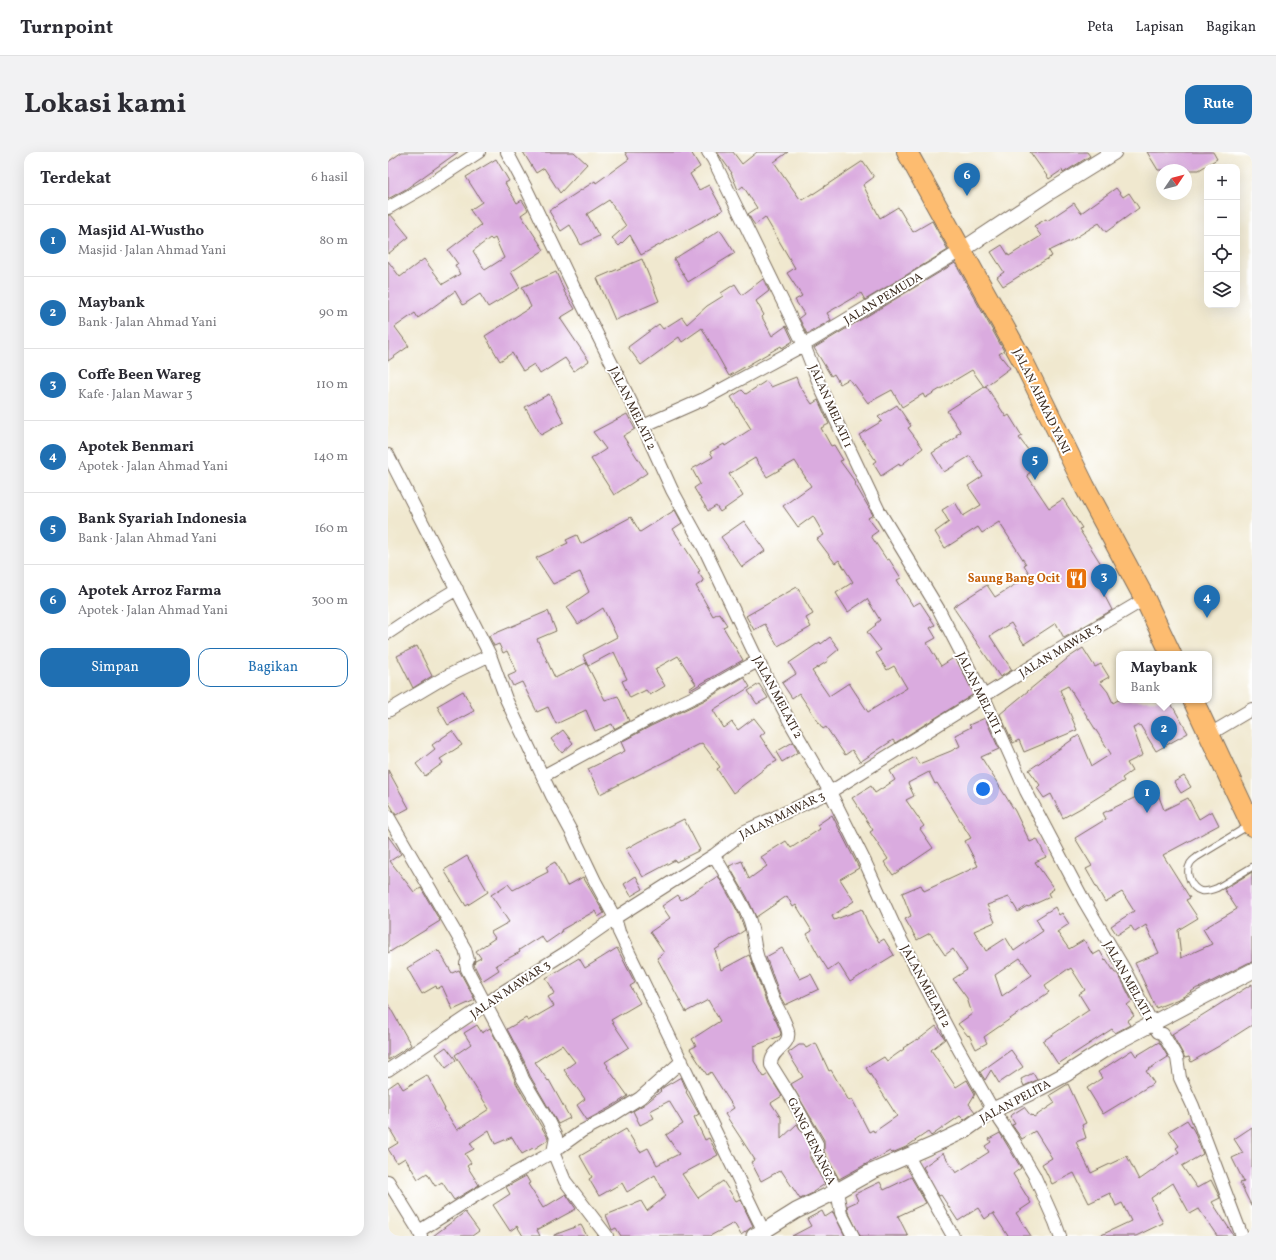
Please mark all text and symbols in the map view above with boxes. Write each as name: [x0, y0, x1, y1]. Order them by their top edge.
text: Turnpoint: [20, 15, 113, 41]
text: Peta: [1087, 18, 1114, 37]
text: Lapisan: [1136, 18, 1184, 37]
text: Bagikan: [1206, 18, 1256, 37]
text: Lokasi kami: [24, 85, 186, 124]
button: Rute: [1185, 85, 1252, 124]
pin: 6: [954, 163, 980, 196]
north arrow: [1156, 164, 1192, 200]
map controls: [1204, 164, 1240, 308]
button: +: [1204, 164, 1240, 200]
text: Terdekat: [40, 167, 111, 190]
text: 6 hasil: [311, 169, 348, 187]
button: −: [1204, 200, 1240, 236]
text: Masjid Al-Wustho: [78, 221, 204, 242]
text: 1: [50, 232, 56, 250]
text: 80 m: [319, 232, 348, 250]
button: locate: [1204, 236, 1240, 272]
text: Masjid · Jalan Ahmad Yani: [78, 242, 226, 260]
street label: JALAN PEMUDA: [841, 269, 926, 329]
button: layers: [1204, 272, 1240, 308]
text: Maybank: [78, 293, 145, 314]
text: 2: [50, 304, 56, 322]
text: 90 m: [319, 304, 348, 322]
text: Bank · Jalan Ahmad Yani: [78, 314, 217, 332]
street label: JALAN AHMAD YANI: [1009, 346, 1074, 457]
street label: JALAN MELATI 1: [805, 362, 856, 451]
street label: JALAN MELATI 2: [605, 364, 659, 453]
text: Coffe Been Wareg: [78, 365, 201, 386]
text: 3: [50, 376, 56, 394]
text: 110 m: [316, 376, 348, 394]
text: Kafe · Jalan Mawar 3: [78, 386, 193, 404]
text: Apotek Benmari: [78, 437, 194, 458]
pin: 5: [1022, 447, 1048, 480]
text: 4: [49, 448, 57, 466]
text: 140 m: [314, 448, 348, 466]
text: Apotek · Jalan Ahmad Yani: [78, 458, 228, 476]
text: Bank Syariah Indonesia: [78, 509, 247, 530]
text: 5: [50, 520, 56, 538]
text: 160 m: [314, 520, 348, 538]
text: Bank · Jalan Ahmad Yani: [78, 530, 217, 548]
pin: 3: [1091, 564, 1117, 597]
restaurant icon: Saung Bang Ocit: [1063, 565, 1089, 591]
place label: Saung Bang Ocit: [968, 571, 1060, 587]
text: Apotek Arroz Farma: [78, 581, 222, 602]
pin: 4: [1194, 585, 1220, 618]
text: 6: [49, 592, 57, 610]
text: 300 m: [312, 592, 348, 610]
text: Apotek · Jalan Ahmad Yani: [78, 602, 228, 620]
street label: JALAN MAWAR 3: [1016, 620, 1105, 682]
button: Simpan: [40, 648, 190, 687]
button: Bagikan: [198, 648, 348, 687]
street label: JALAN MELATI 1: [952, 650, 1006, 737]
popup: [1116, 651, 1212, 703]
street label: JALAN MELATI 2: [749, 653, 806, 742]
text: Maybank: [1131, 658, 1197, 679]
text: Bank: [1131, 679, 1160, 697]
pin: 2: [1151, 716, 1177, 749]
your location: [973, 779, 993, 799]
pin: 1: [1134, 780, 1160, 813]
street label: JALAN MAWAR 3: [737, 788, 828, 844]
street label: JALAN MELATI 1: [1099, 938, 1157, 1025]
street label: JALAN MELATI 2: [897, 942, 954, 1031]
street label: JALAN MAWAR 3: [467, 957, 554, 1023]
street label: JALAN PELITA: [977, 1076, 1054, 1127]
street label: GANG KENANGA: [783, 1095, 839, 1188]

